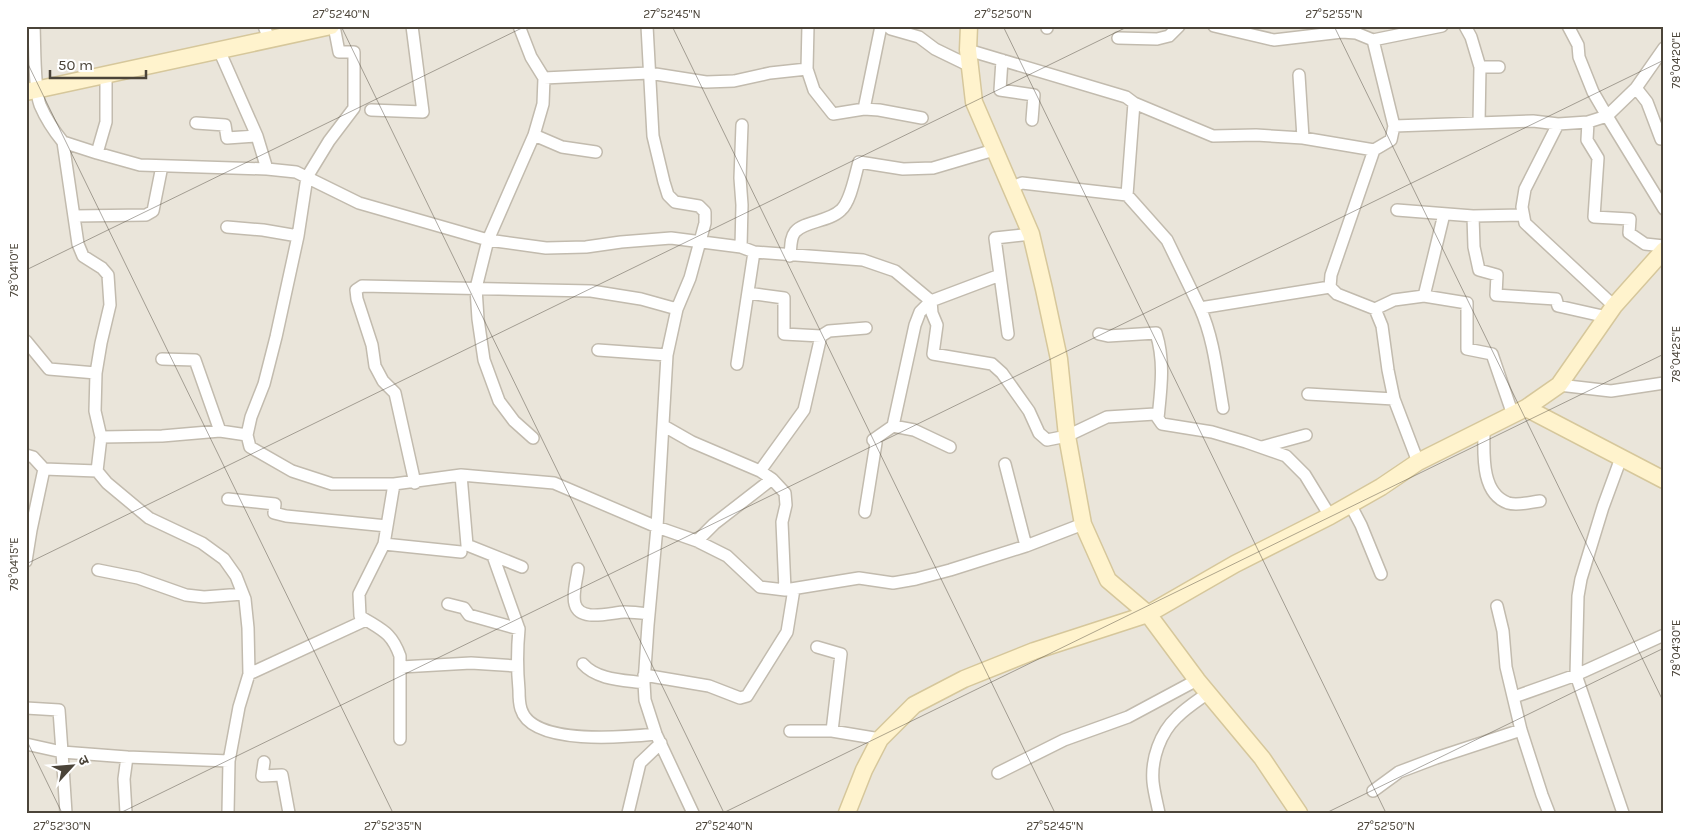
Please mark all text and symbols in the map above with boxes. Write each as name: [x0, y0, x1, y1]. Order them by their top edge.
text: 27°52'40"N: [312, 7, 370, 21]
text: 27°52'45"N: [643, 7, 701, 21]
text: 27°52'50"N: [974, 7, 1032, 21]
text: 27°52'55"N: [1305, 7, 1363, 21]
text: 78°04'20"E: [1669, 31, 1683, 89]
scale bar: [50, 48, 146, 80]
text: 50 m: [58, 56, 93, 74]
text: 78°04'10"E: [7, 243, 21, 297]
text: 78°04'25"E: [1669, 326, 1683, 382]
text: 78°04'15"E: [7, 537, 21, 591]
text: 78°04'30"E: [1669, 619, 1683, 677]
north arrow: [48, 742, 98, 792]
text: उ: [74, 753, 93, 769]
text: 27°52'30"N: [33, 819, 91, 833]
text: 27°52'35"N: [364, 819, 422, 833]
text: 27°52'40"N: [695, 819, 753, 833]
text: 27°52'45"N: [1026, 819, 1084, 833]
text: 27°52'50"N: [1357, 819, 1415, 833]

